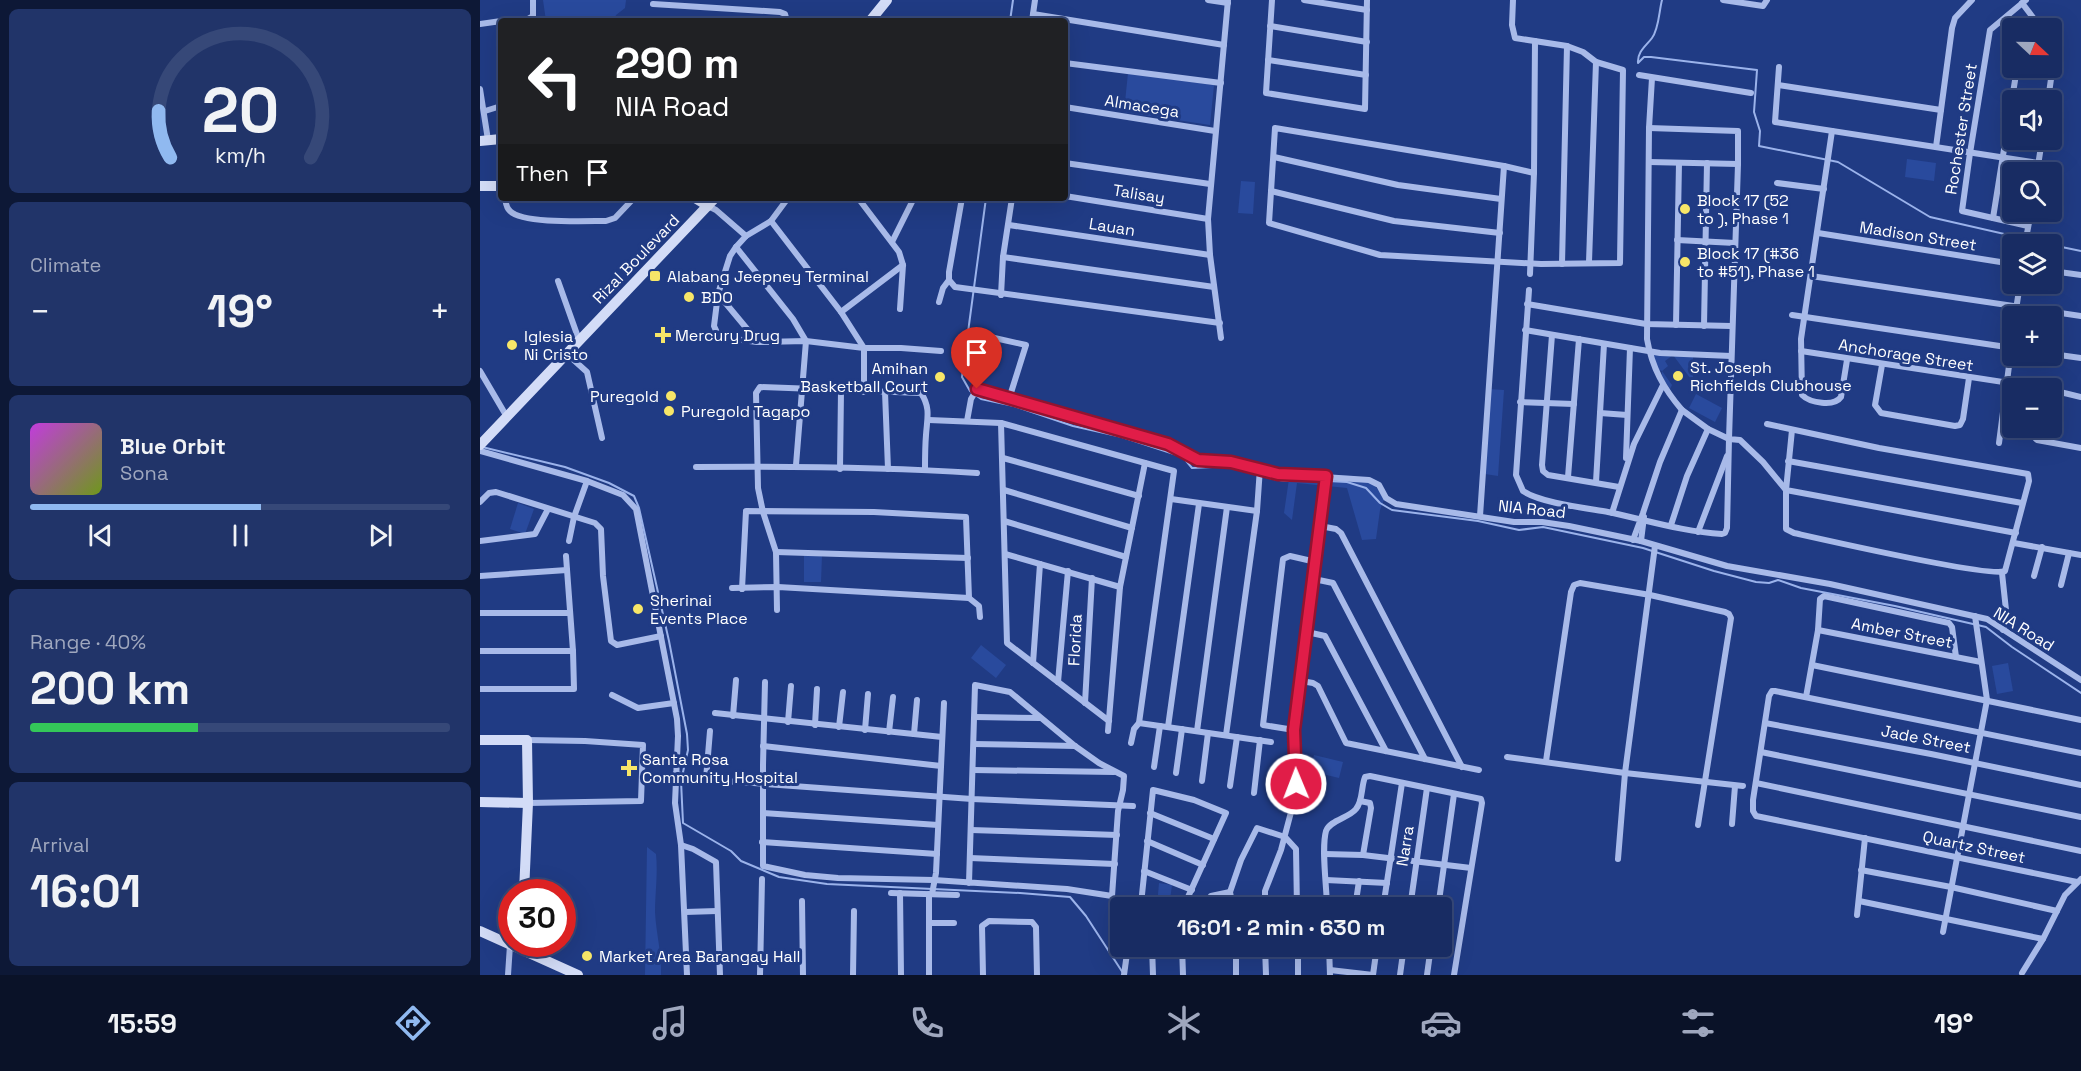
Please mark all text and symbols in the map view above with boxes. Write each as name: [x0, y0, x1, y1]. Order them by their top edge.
north arrow: [2002, 18, 2062, 78]
map controls: [2002, 18, 2062, 438]
text: 290 m: [615, 37, 740, 90]
icon: left: [516, 42, 594, 120]
street label: Rochester Street: [1940, 62, 1982, 196]
text: 20: [201, 71, 279, 150]
text: NIA Road: [615, 89, 729, 124]
street label: Almacega: [1103, 90, 1181, 122]
button: sound: [2002, 90, 2062, 150]
text: km/h: [214, 142, 266, 169]
icon: arrive: [581, 156, 614, 189]
text: Then: [516, 159, 569, 187]
button: search: [2002, 162, 2062, 222]
street label: Talisay: [1112, 180, 1166, 208]
place label: Block 17 (52 to ), Phase 1: [1697, 190, 1789, 229]
marker: Block 17 (52 to ), Phase 1: [1678, 202, 1692, 216]
street label: Rizal Boulevard: [588, 210, 684, 308]
street label: Lauan: [1087, 213, 1137, 241]
street label: Madison Street: [1858, 216, 1978, 256]
button: layers: [2002, 234, 2062, 294]
place label: Block 17 (#36 to #51), Phase 1: [1697, 243, 1815, 282]
text: Climate: [30, 252, 101, 278]
marker: Block 17 (#36 to #51), Phase 1: [1678, 255, 1692, 269]
place label: Alabang Jeepney Terminal: [667, 266, 869, 287]
marker: Alabang Jeepney Terminal: [648, 269, 662, 283]
text: 19°: [207, 283, 273, 340]
place label: BDO: [701, 287, 733, 308]
marker: BDO: [682, 290, 696, 304]
text: −: [30, 291, 50, 333]
text: +: [430, 291, 450, 333]
button: +: [2002, 306, 2062, 366]
place label: Mercury Drug: [675, 325, 780, 346]
place label: Iglesia Ni Cristo: [524, 326, 588, 365]
pin: [951, 327, 1002, 389]
marker: Mercury Drug: [656, 328, 670, 342]
street label: Anchorage Street: [1837, 334, 1975, 376]
icon: arrive: [960, 336, 993, 369]
marker: Iglesia Ni Cristo: [505, 338, 519, 352]
place label: St. Joseph Richfields Clubhouse: [1690, 357, 1852, 396]
place label: Amihan Basketball Court: [800, 358, 928, 397]
marker: St. Joseph Richfields Clubhouse: [1671, 369, 1685, 383]
marker: Amihan Basketball Court: [933, 370, 947, 384]
button: −: [2002, 378, 2062, 438]
place label: Puregold: [590, 386, 659, 407]
marker: Puregold: [664, 389, 678, 403]
place label: Puregold Tagapo: [681, 401, 810, 422]
marker: Puregold Tagapo: [662, 404, 676, 418]
text: Blue Orbit: [120, 432, 226, 460]
text: Sona: [120, 460, 168, 486]
street label: NIA Road: [1497, 495, 1567, 523]
icon: previous: [84, 519, 117, 552]
icon: pause: [224, 519, 257, 552]
icon: next: [364, 519, 397, 552]
place label: Sherinai Events Place: [650, 590, 748, 629]
marker: Sherinai Events Place: [631, 602, 645, 616]
street label: NIA Road: [1990, 602, 2058, 656]
street label: Amber Street: [1850, 613, 1954, 653]
street label: Florida: [1063, 614, 1087, 666]
text: Range · 40%: [30, 629, 146, 655]
text: 200 km: [30, 660, 190, 717]
street label: Jade Street: [1879, 720, 1973, 758]
place label: Santa Rosa Community Hospital: [642, 749, 798, 788]
position arrow: [1264, 752, 1328, 816]
marker: Santa Rosa Community Hospital: [620, 759, 638, 777]
street label: Narra: [1391, 824, 1419, 868]
street label: Quartz Street: [1921, 826, 2027, 868]
text: Arrival: [30, 832, 89, 858]
text: 16:01: [30, 863, 141, 920]
speed limit sign: 30: [498, 879, 576, 957]
text: 16:01 · 2 min · 630 m: [1177, 913, 1385, 941]
place label: Market Area Barangay Hall: [599, 946, 801, 967]
marker: Market Area Barangay Hall: [580, 949, 594, 963]
icon: directions: [392, 1002, 434, 1044]
icon: music: [649, 1002, 691, 1044]
icon: phone: [906, 1002, 948, 1044]
icon: climate: [1163, 1002, 1205, 1044]
icon: car: [1420, 1002, 1462, 1044]
icon: filters: [1677, 1002, 1719, 1044]
text: 15:59: [108, 1006, 177, 1041]
text: 19°: [1934, 1006, 1973, 1041]

